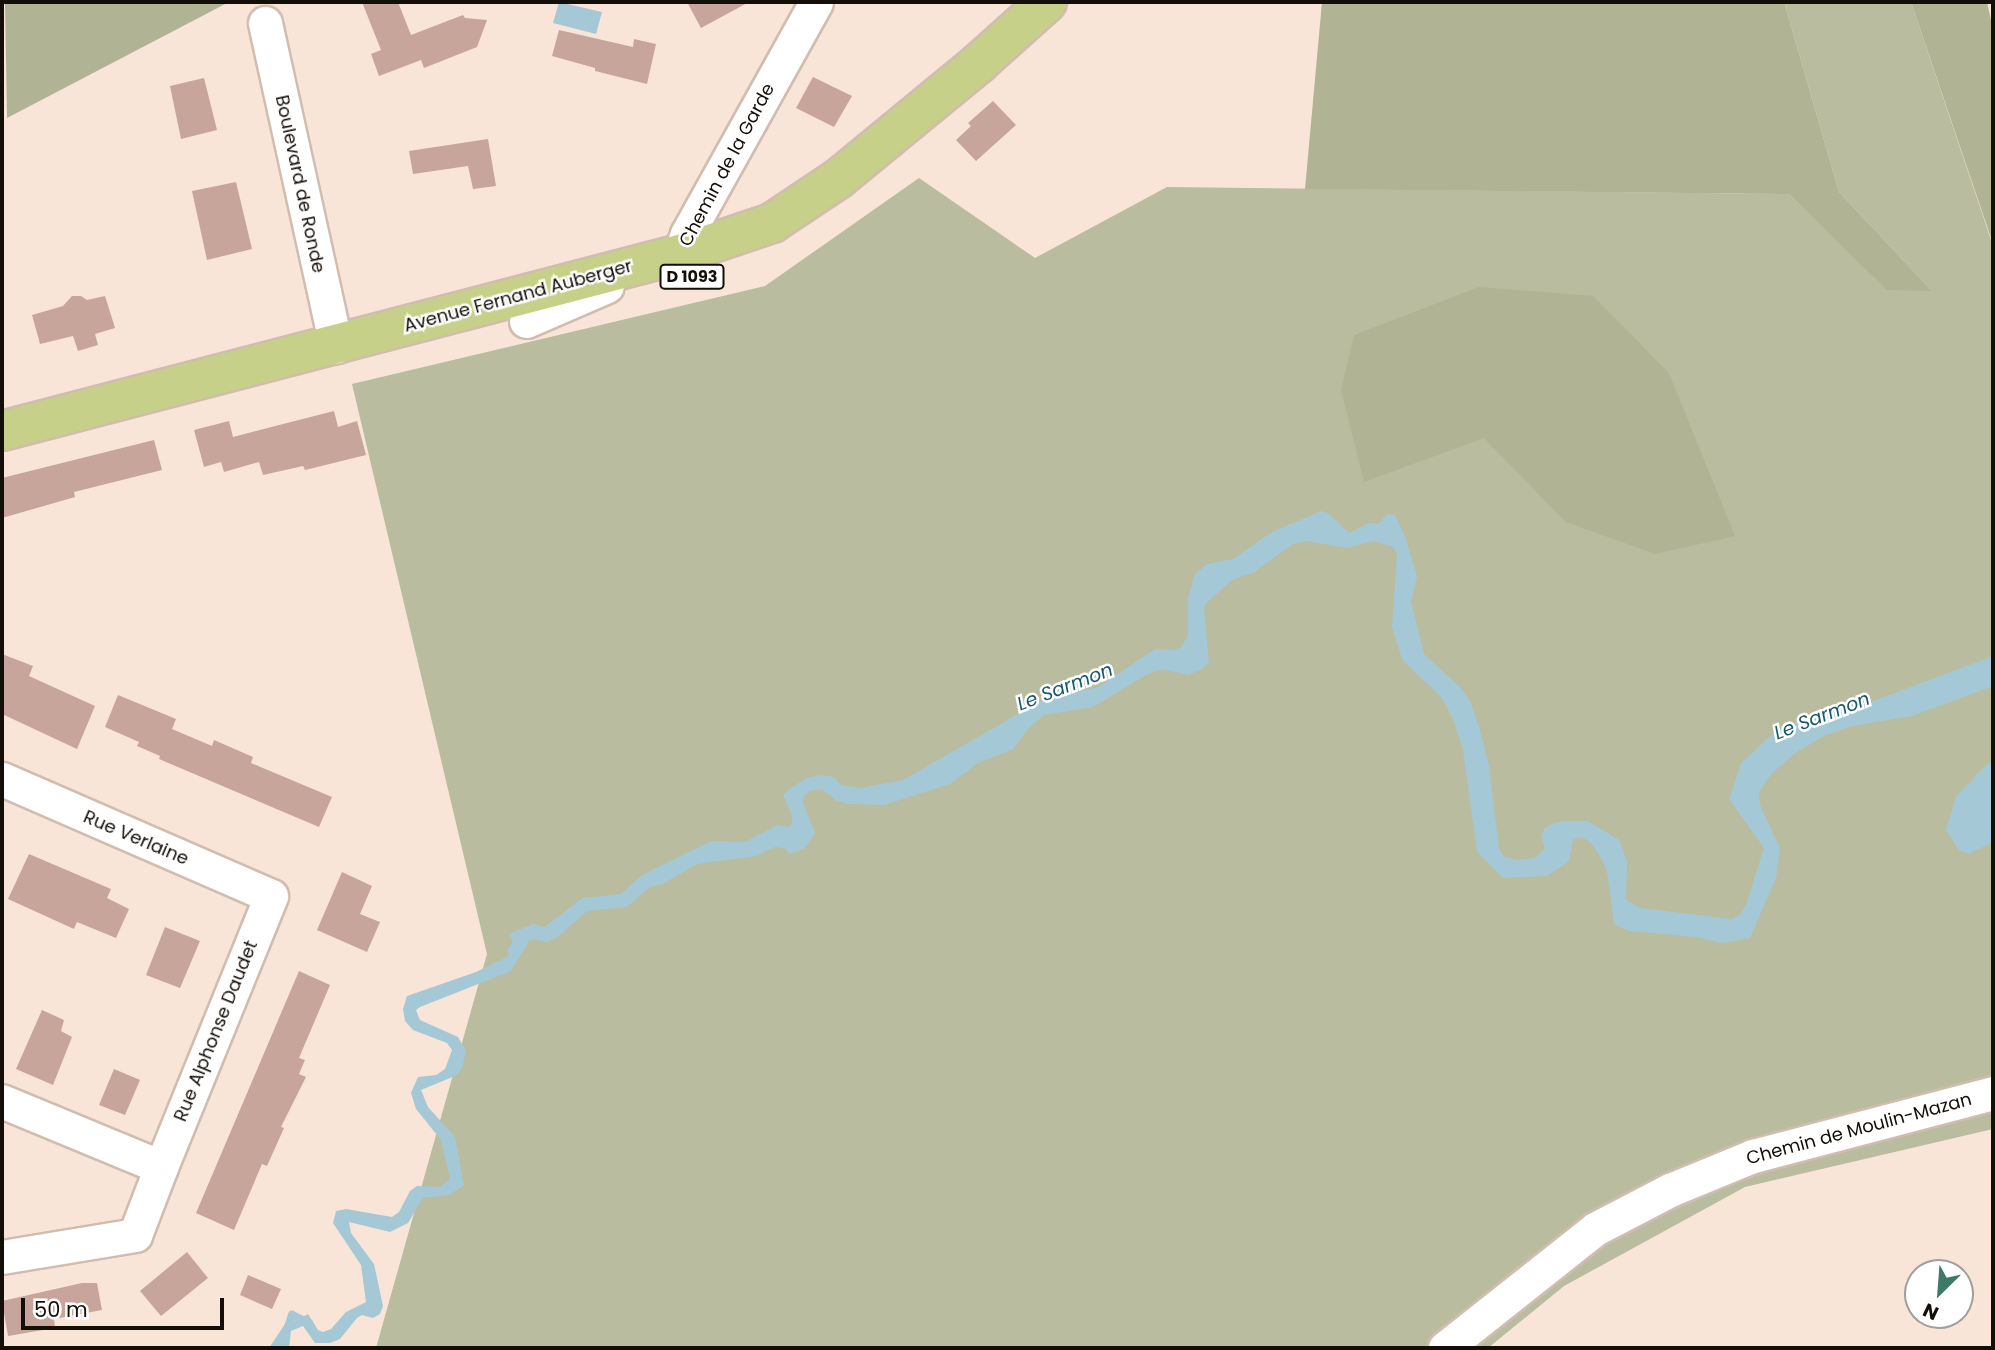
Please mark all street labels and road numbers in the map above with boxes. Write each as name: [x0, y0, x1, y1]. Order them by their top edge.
street label: Chemin de la Garde: [675, 80, 779, 250]
street label: Boulevard de Ronde: [271, 93, 329, 275]
street label: Avenue Fernand Auberger: [402, 255, 634, 337]
road number: D 1093: [659, 264, 725, 290]
street label: Rue Verlaine: [80, 806, 192, 870]
street label: Rue Alphonse Daudet: [170, 937, 262, 1125]
street label: Chemin de Moulin-Mazan: [1744, 1088, 1974, 1170]

